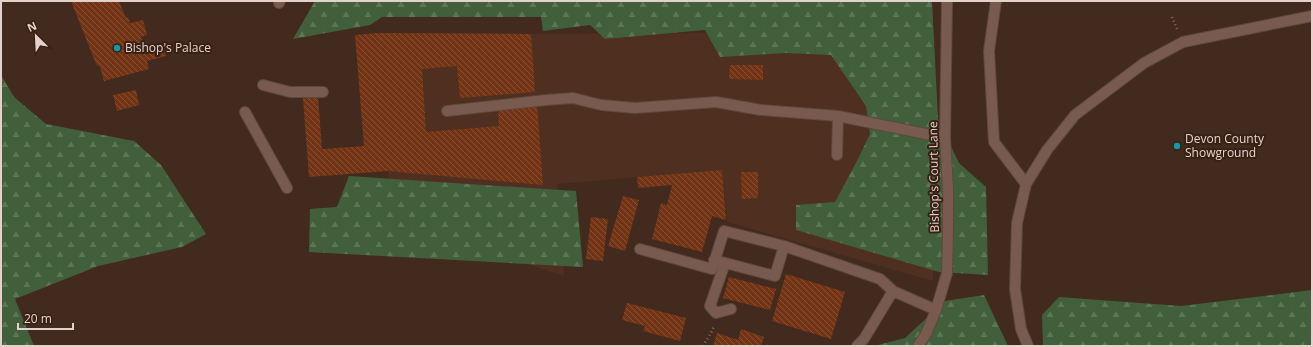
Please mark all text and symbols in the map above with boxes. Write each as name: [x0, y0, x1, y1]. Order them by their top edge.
north arrow: [16, 16, 56, 56]
text: N: [25, 18, 39, 35]
place label: Bishop's Palace: [125, 39, 211, 56]
marker: Bishop's Palace: [112, 43, 122, 53]
street label: Bishop's Court Lane: [924, 121, 943, 233]
place label: Devon County Showground: [1185, 130, 1265, 161]
marker: Devon County Showground: [1172, 141, 1182, 151]
scale bar: [18, 305, 73, 331]
text: 20 m: [24, 310, 52, 327]

